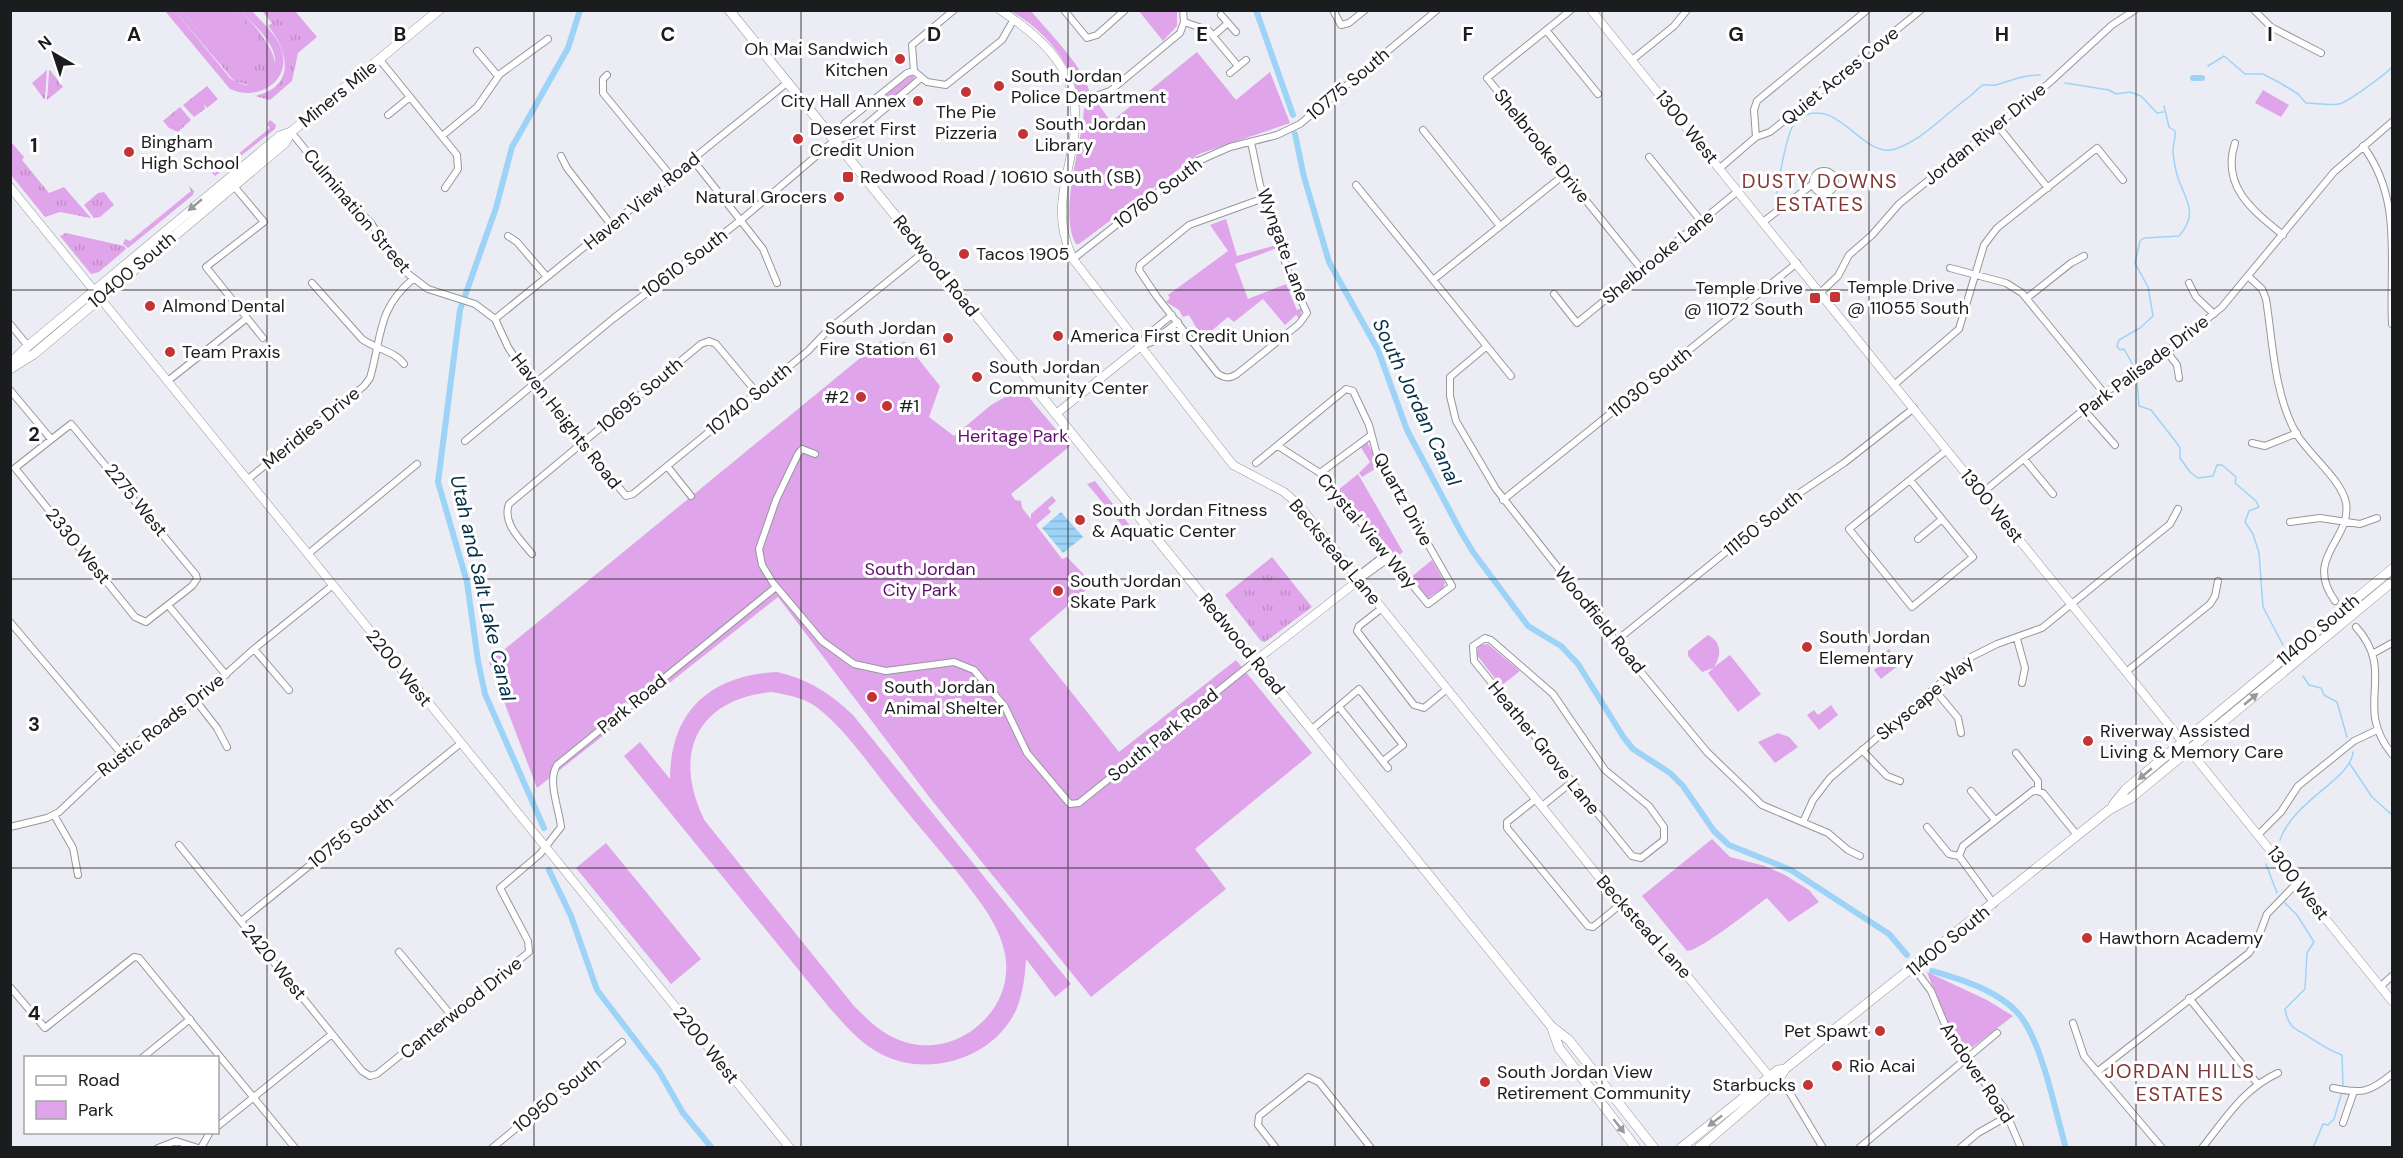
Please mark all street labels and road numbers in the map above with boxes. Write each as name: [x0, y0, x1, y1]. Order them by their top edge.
street label: Quiet Acres Cove: [1776, 21, 1904, 131]
street label: 10775 South: [1302, 42, 1394, 126]
street label: Miners Mile: [294, 55, 382, 133]
street label: Jordan River Drive: [1919, 77, 2051, 191]
street label: Shelbrooke Drive: [1489, 84, 1595, 208]
street label: 1300 West: [1650, 85, 1724, 169]
street label: Culmination Street: [298, 144, 416, 278]
street label: Haven View Road: [579, 147, 705, 255]
street label: 10760 South: [1109, 152, 1207, 234]
street label: Wyngate Lane: [1251, 185, 1315, 305]
street label: Shelbrooke Lane: [1597, 204, 1719, 310]
street label: Redwood Road: [888, 210, 984, 322]
street label: 10610 South: [638, 223, 732, 303]
street label: 10400 South: [83, 226, 181, 314]
street label: Park Palisade Drive: [2074, 309, 2214, 423]
street label: 11030 South: [1604, 341, 1696, 423]
street label: Haven Heights Road: [505, 348, 627, 494]
street label: 10695 South: [592, 352, 688, 438]
street label: 10740 South: [701, 357, 797, 441]
street label: Meridies Drive: [257, 381, 365, 475]
street label: Quartz Drive: [1367, 448, 1439, 550]
street label: 2275 West: [99, 458, 173, 542]
street label: 1300 West: [1955, 464, 2029, 548]
street label: Crystal View Way: [1311, 468, 1423, 594]
street label: 11150 South: [1719, 484, 1807, 562]
street label: Beckstead Lane: [1284, 494, 1386, 610]
street label: 2330 West: [40, 503, 116, 589]
street label: Woodfield Road: [1549, 561, 1651, 679]
street label: Redwood Road: [1194, 588, 1290, 700]
street label: 11400 South: [2272, 589, 2364, 671]
street label: 2200 West: [361, 625, 437, 711]
street label: Skyscape Way: [1871, 650, 1979, 746]
street label: Rustic Roads Drive: [93, 668, 229, 782]
street label: Park Road: [592, 669, 672, 739]
street label: Heather Grove Lane: [1483, 676, 1605, 820]
street label: South Park Road: [1103, 683, 1223, 787]
street label: 10755 South: [304, 790, 398, 874]
street label: 1300 West: [2261, 841, 2335, 925]
street label: Beckstead Lane: [1591, 870, 1697, 984]
street label: 11400 South: [1901, 900, 1995, 982]
street label: 2420 West: [236, 919, 312, 1005]
street label: Canterwood Drive: [395, 951, 527, 1065]
street label: 2200 West: [668, 1002, 744, 1088]
street label: Andover Road: [1935, 1018, 2019, 1128]
street label: 10950 South: [508, 1052, 606, 1138]

